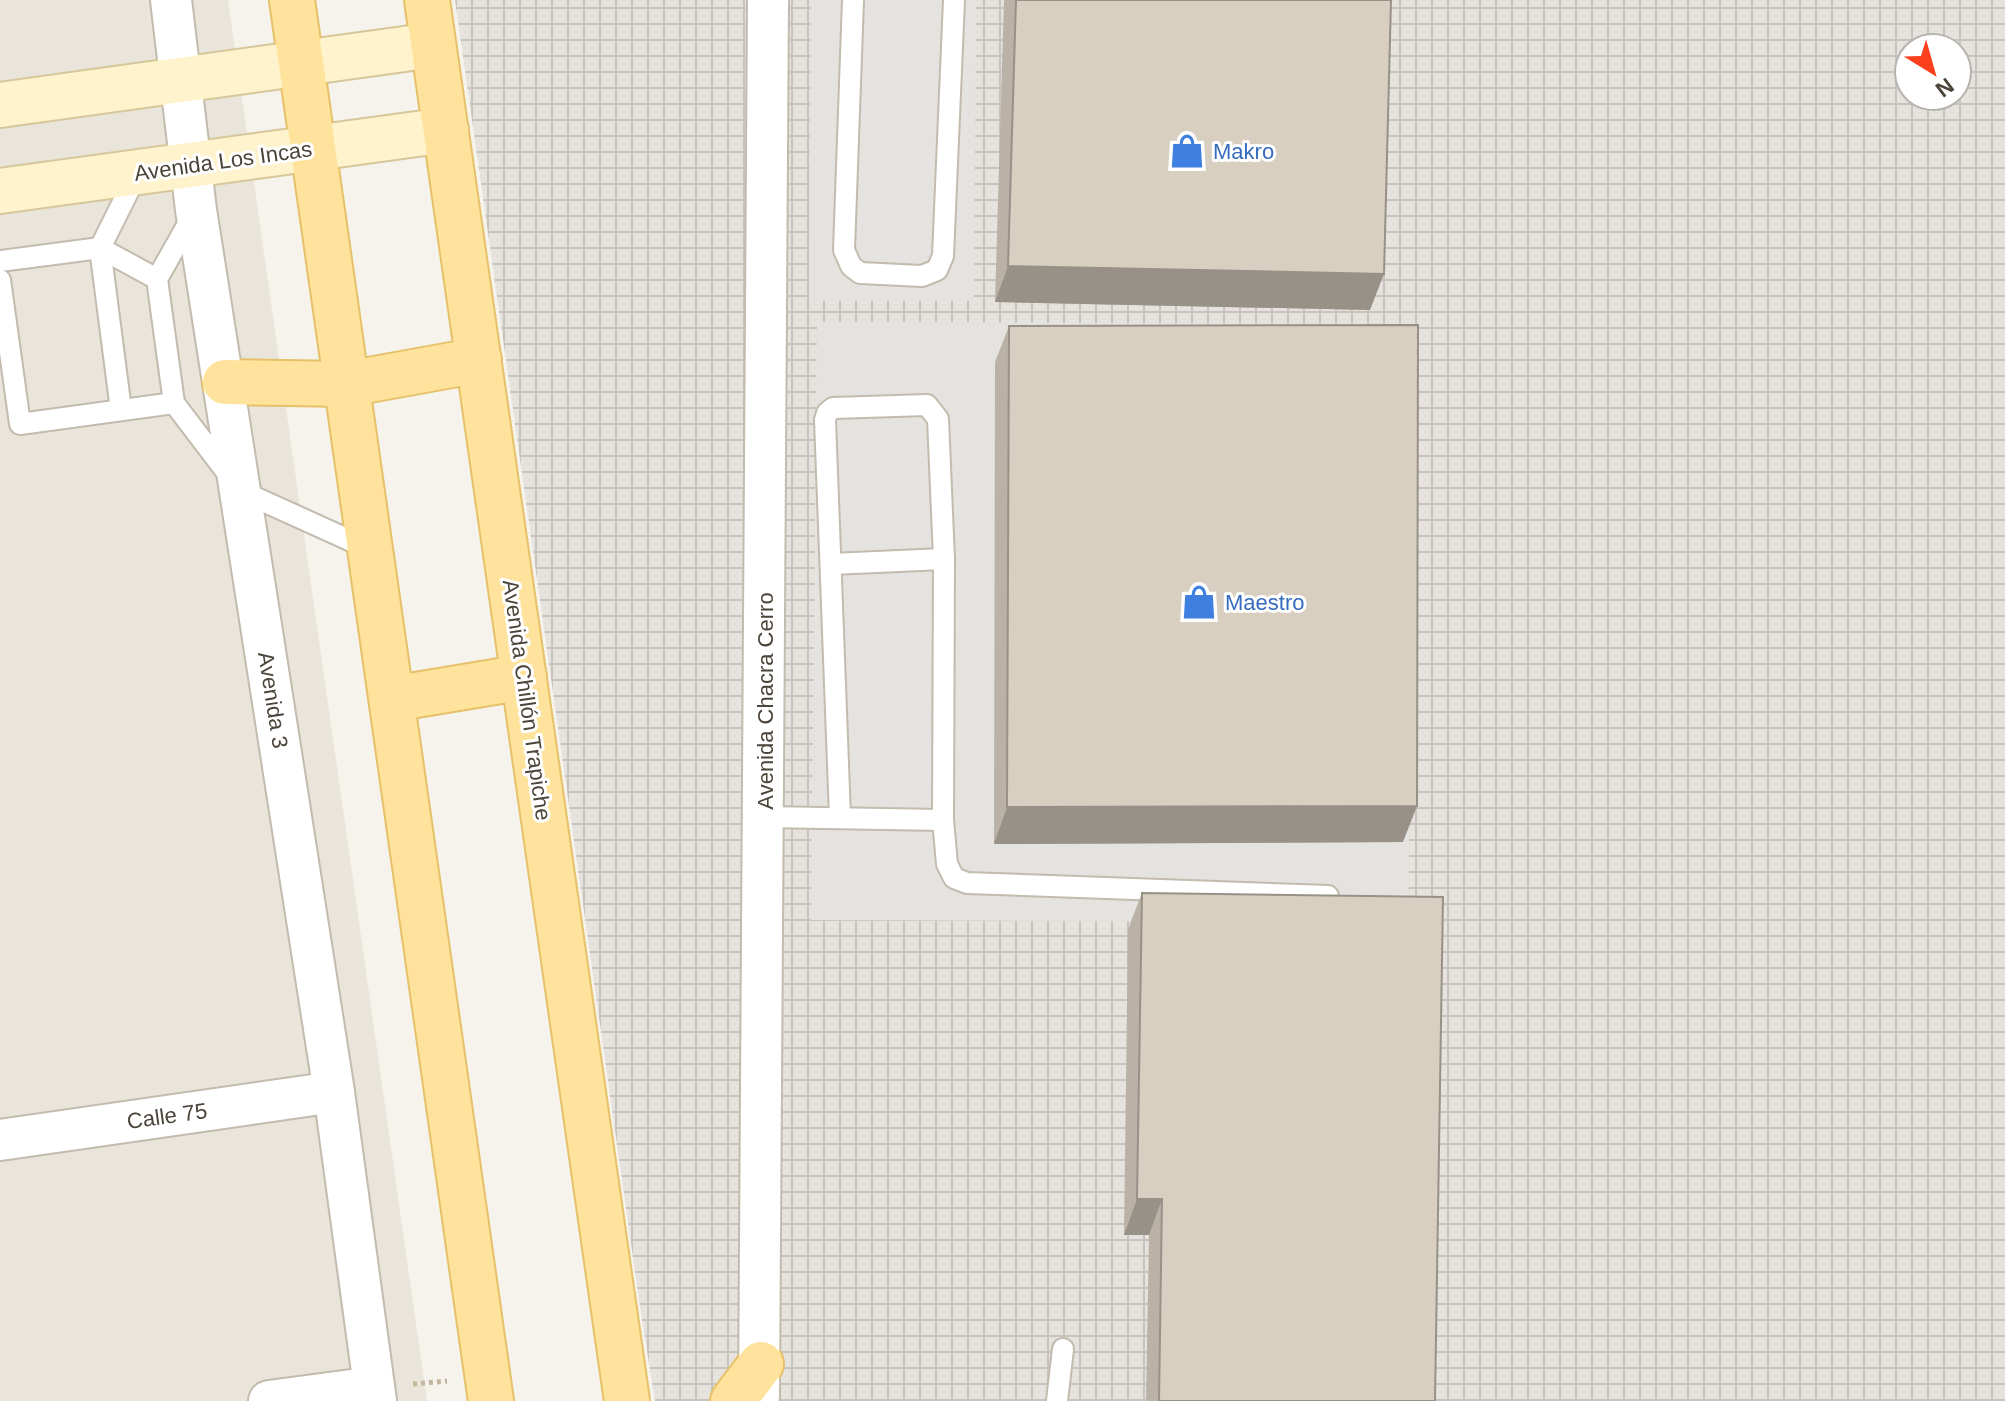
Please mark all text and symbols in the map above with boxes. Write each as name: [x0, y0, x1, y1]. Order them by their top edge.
north arrow: [1893, 32, 1973, 112]
text: N: [1931, 73, 1959, 102]
shop icon: Makro: [1168, 132, 1206, 170]
street label: Avenida Los Incas: [132, 136, 314, 186]
place label: Makro: [1213, 139, 1274, 164]
street label: Avenida Chillón Trapiche: [498, 578, 556, 822]
shop icon: Maestro: [1180, 583, 1218, 621]
place label: Maestro: [1225, 590, 1304, 615]
street label: Avenida Chacra Cerro: [753, 592, 778, 810]
street label: Avenida 3: [253, 650, 293, 750]
street label: Calle 75: [125, 1098, 209, 1134]

